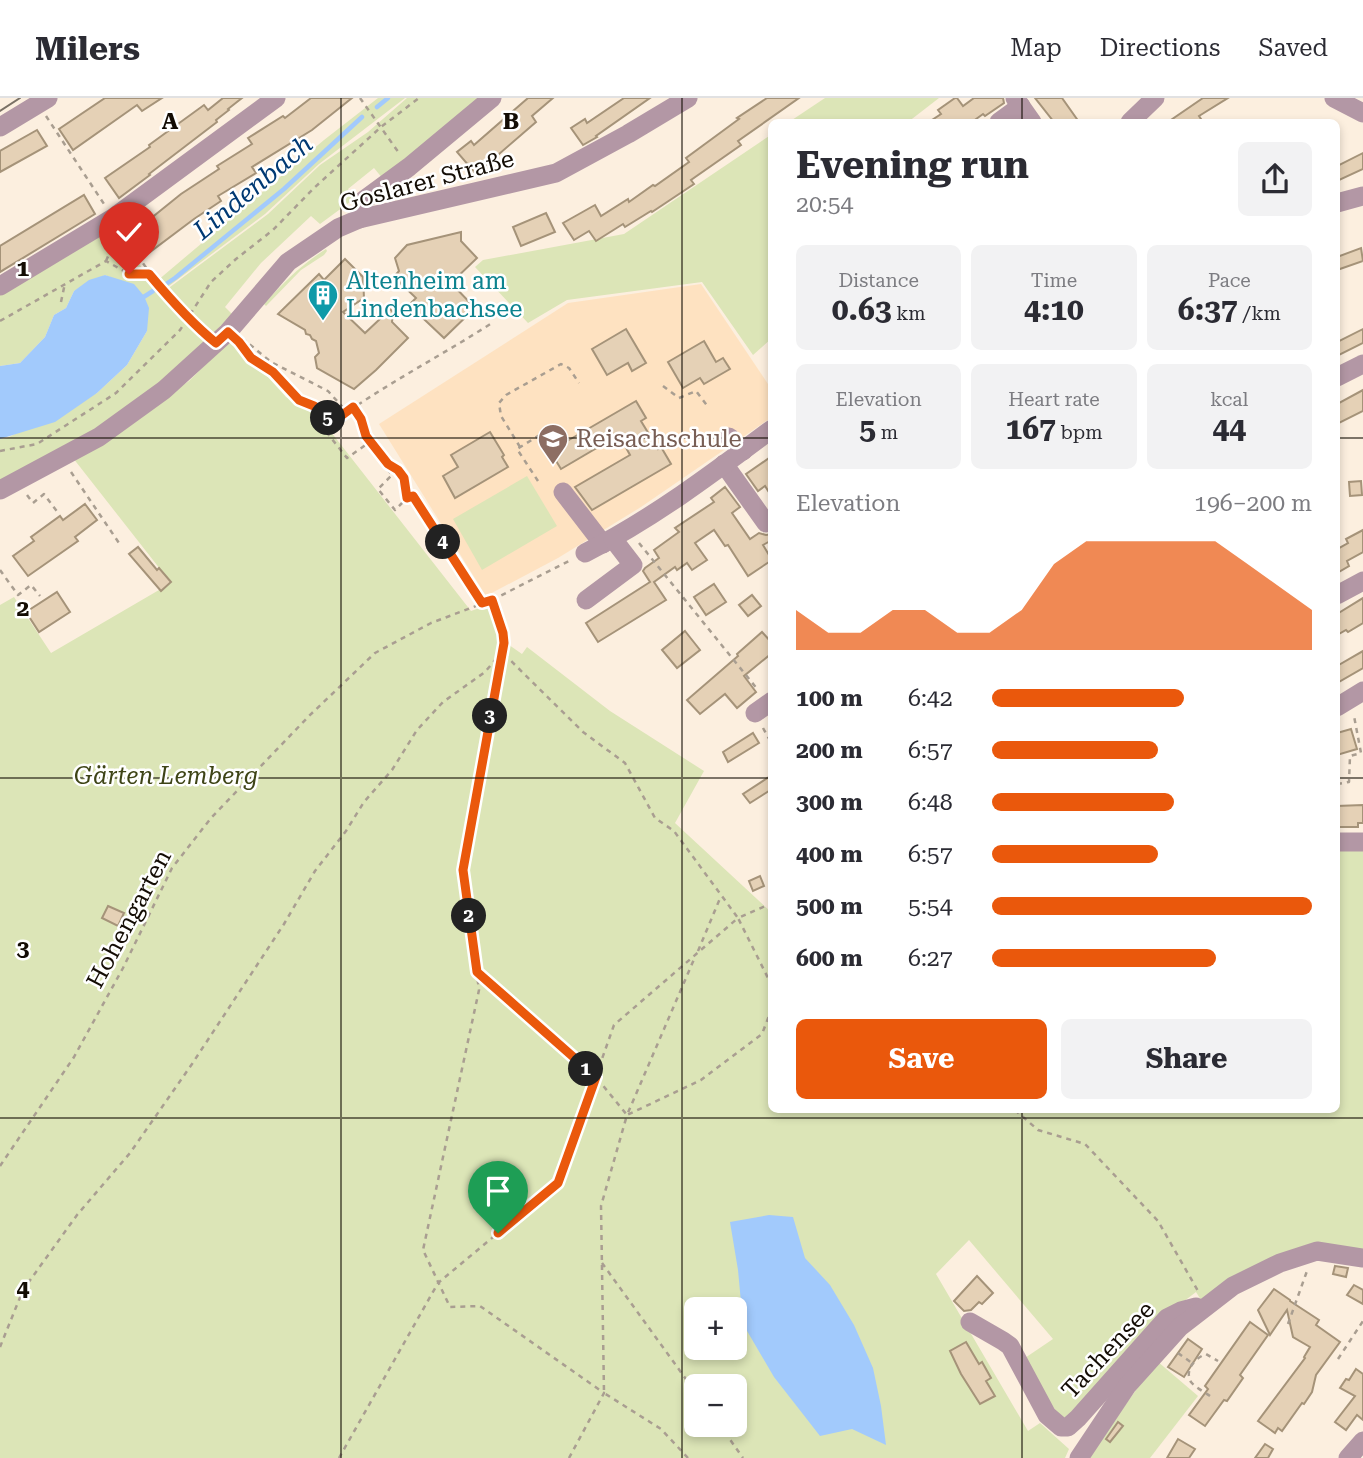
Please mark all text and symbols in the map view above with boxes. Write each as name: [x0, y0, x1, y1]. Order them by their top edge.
text: Milers: [35, 29, 140, 68]
text: Map: [1010, 34, 1062, 62]
text: Directions: [1100, 34, 1220, 62]
text: Saved: [1258, 34, 1328, 62]
text: A: [162, 108, 179, 135]
text: B: [503, 108, 519, 135]
water label: Lindenbach: [187, 129, 319, 246]
button: share: [1238, 142, 1312, 216]
text: Evening run: [796, 143, 1029, 187]
street label: Goslarer Straße: [337, 144, 517, 218]
text: 20:54: [796, 191, 853, 218]
pin: [99, 202, 159, 274]
icon: check: [110, 213, 148, 251]
text: 1: [17, 255, 30, 282]
place label: Altenheim am Lindenbachsee: [346, 267, 522, 323]
text: Distance: [838, 269, 919, 292]
text: Time: [1031, 269, 1077, 292]
text: Pace: [1208, 269, 1251, 292]
building icon: Altenheim am Lindenbachsee: [306, 278, 340, 322]
text: 0.63: [832, 292, 891, 327]
text: 4:10: [1024, 292, 1084, 327]
text: 6:37: [1178, 292, 1238, 327]
text: km: [891, 302, 926, 325]
text: /km: [1238, 302, 1281, 325]
text: Elevation: [836, 388, 922, 411]
text: Heart rate: [1008, 388, 1100, 411]
text: kcal: [1210, 388, 1248, 411]
pin: 5: [310, 400, 346, 436]
text: 5: [322, 406, 333, 429]
text: 5: [859, 411, 876, 446]
text: 167: [1005, 411, 1056, 446]
text: 44: [1213, 411, 1246, 446]
text: m: [876, 421, 898, 444]
text: bpm: [1056, 421, 1103, 444]
school or university icon: Reisachschule: [536, 422, 570, 466]
place label: Reisachschule: [576, 425, 742, 453]
text: Elevation: [796, 490, 900, 517]
text: 196–200 m: [1194, 490, 1312, 517]
pin: 4: [426, 524, 460, 560]
text: 4: [437, 530, 448, 553]
text: 2: [17, 595, 29, 622]
text: 100 m: [796, 685, 863, 712]
text: 6:42: [908, 685, 953, 712]
pin: 3: [472, 698, 508, 734]
text: 3: [484, 704, 495, 727]
text: 200 m: [796, 737, 863, 764]
text: 6:57: [908, 737, 953, 764]
park label: Gärten Lemberg: [74, 762, 258, 790]
text: 300 m: [796, 789, 863, 816]
text: 6:48: [908, 789, 953, 816]
text: 400 m: [796, 841, 863, 868]
text: 6:57: [908, 841, 953, 868]
street label: Hohengarten: [81, 845, 177, 993]
text: 500 m: [796, 893, 863, 920]
text: 5:54: [908, 893, 953, 920]
pin: 2: [452, 898, 486, 934]
text: 2: [463, 904, 474, 927]
text: 3: [17, 935, 30, 962]
text: 600 m: [796, 945, 863, 972]
text: 6:27: [908, 945, 953, 972]
button: Save: [796, 1019, 1047, 1099]
button: Share: [1061, 1019, 1312, 1099]
pin: 1: [568, 1052, 604, 1086]
text: 1: [580, 1057, 591, 1080]
pin: [468, 1161, 528, 1233]
icon: arrive: [479, 1172, 517, 1210]
text: 4: [17, 1275, 30, 1302]
street label: Tachensee: [1056, 1296, 1160, 1404]
map controls: [684, 1297, 747, 1437]
button: +: [684, 1297, 747, 1360]
button: −: [684, 1374, 747, 1437]

